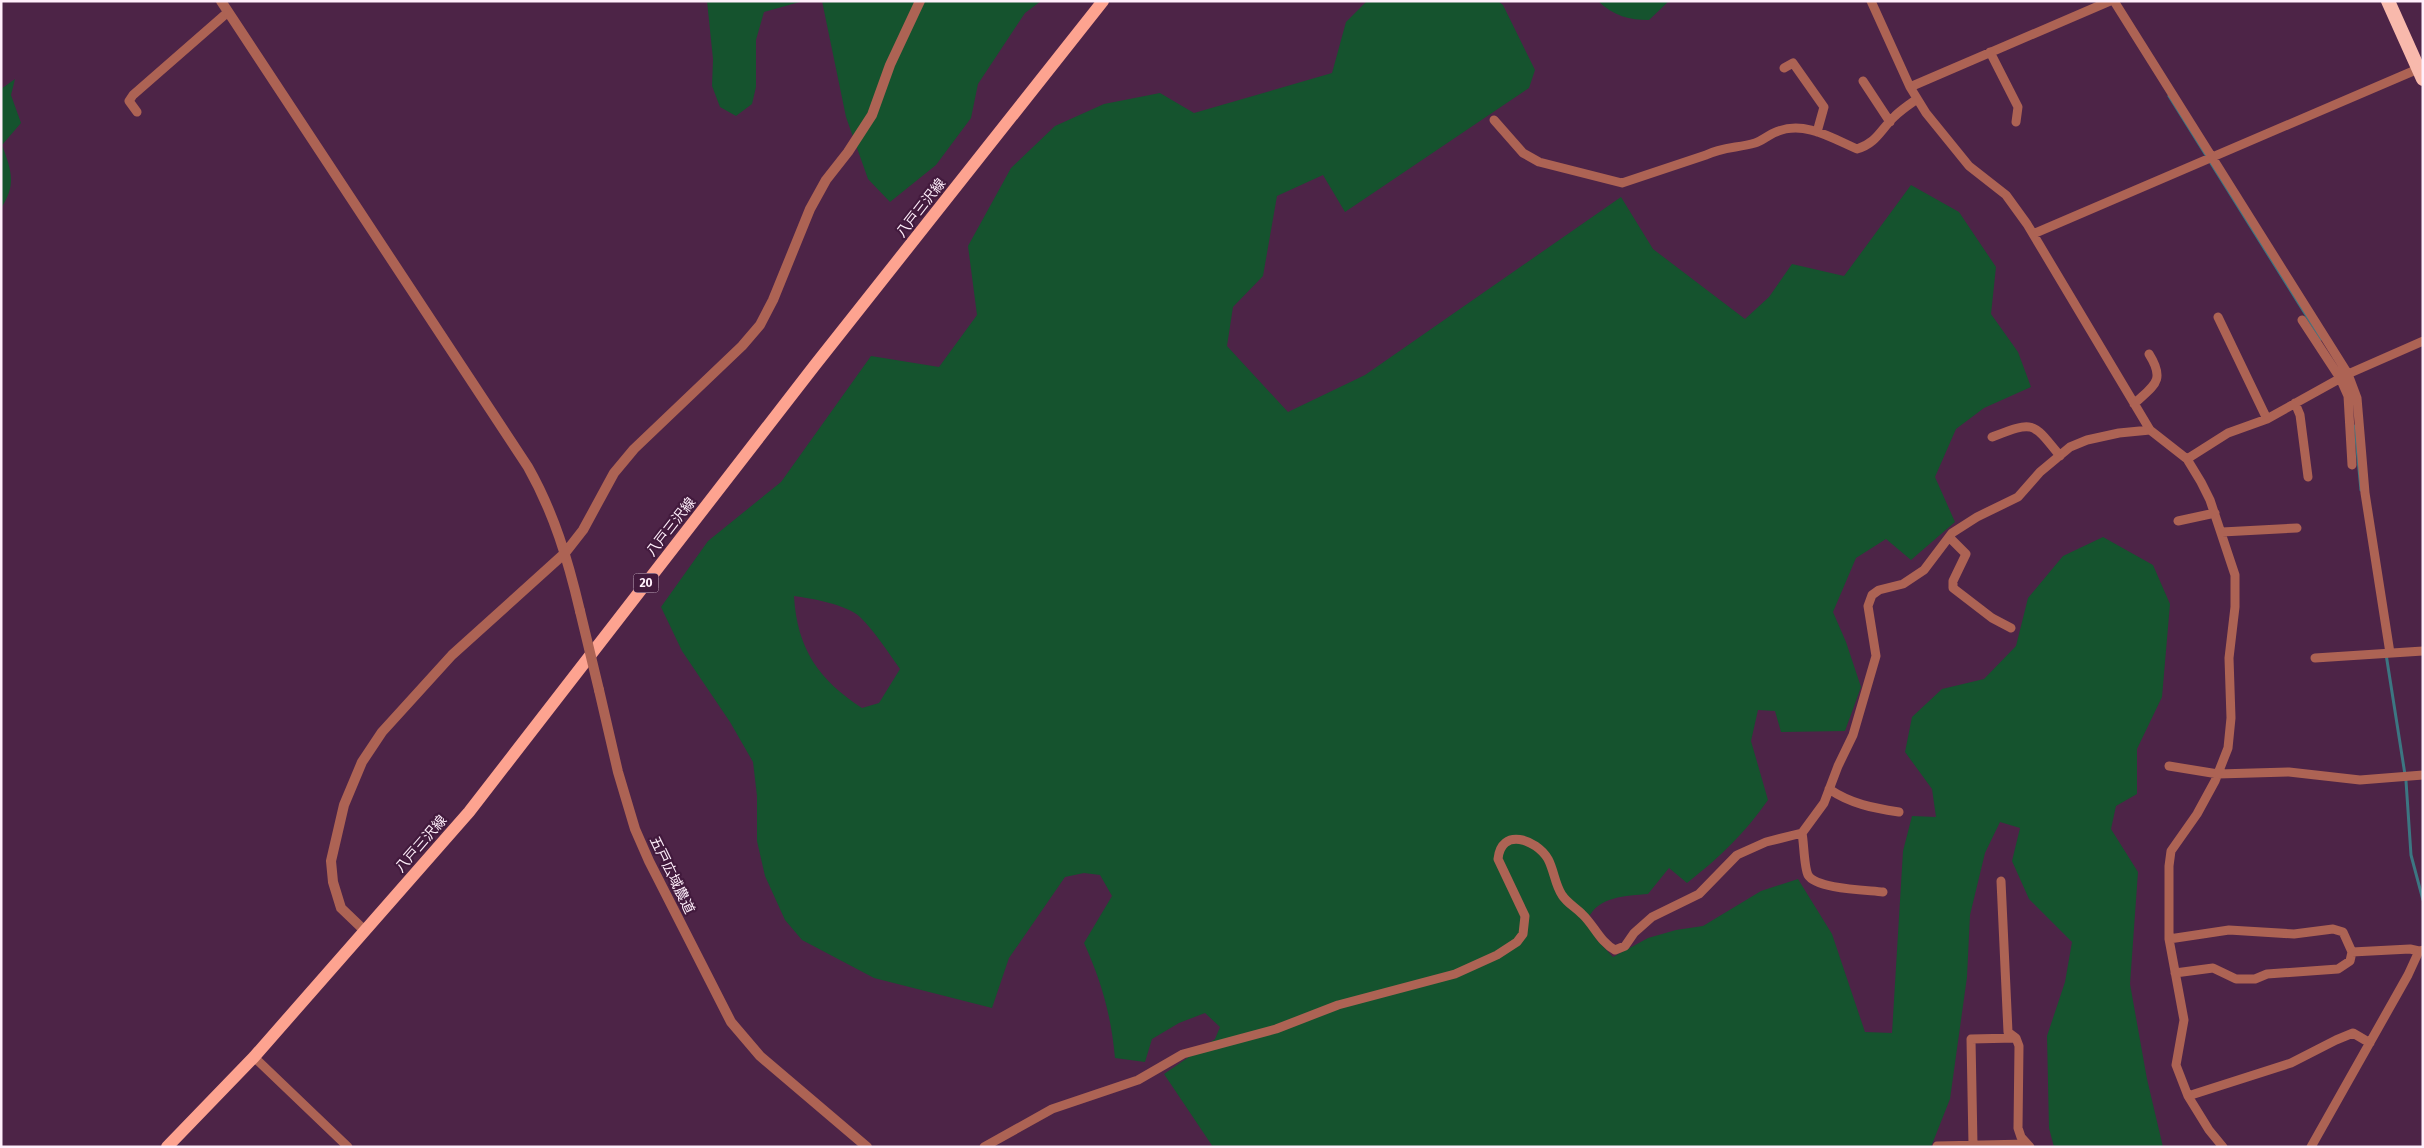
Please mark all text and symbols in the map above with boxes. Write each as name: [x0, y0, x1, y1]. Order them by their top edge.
street label: 八戸三沢線: [893, 175, 949, 241]
street label: 八戸三沢線: [643, 494, 699, 560]
road number: 20: [634, 574, 658, 592]
street label: 八戸三沢線: [392, 812, 450, 876]
street label: 五戸広域農道: [646, 834, 698, 916]

